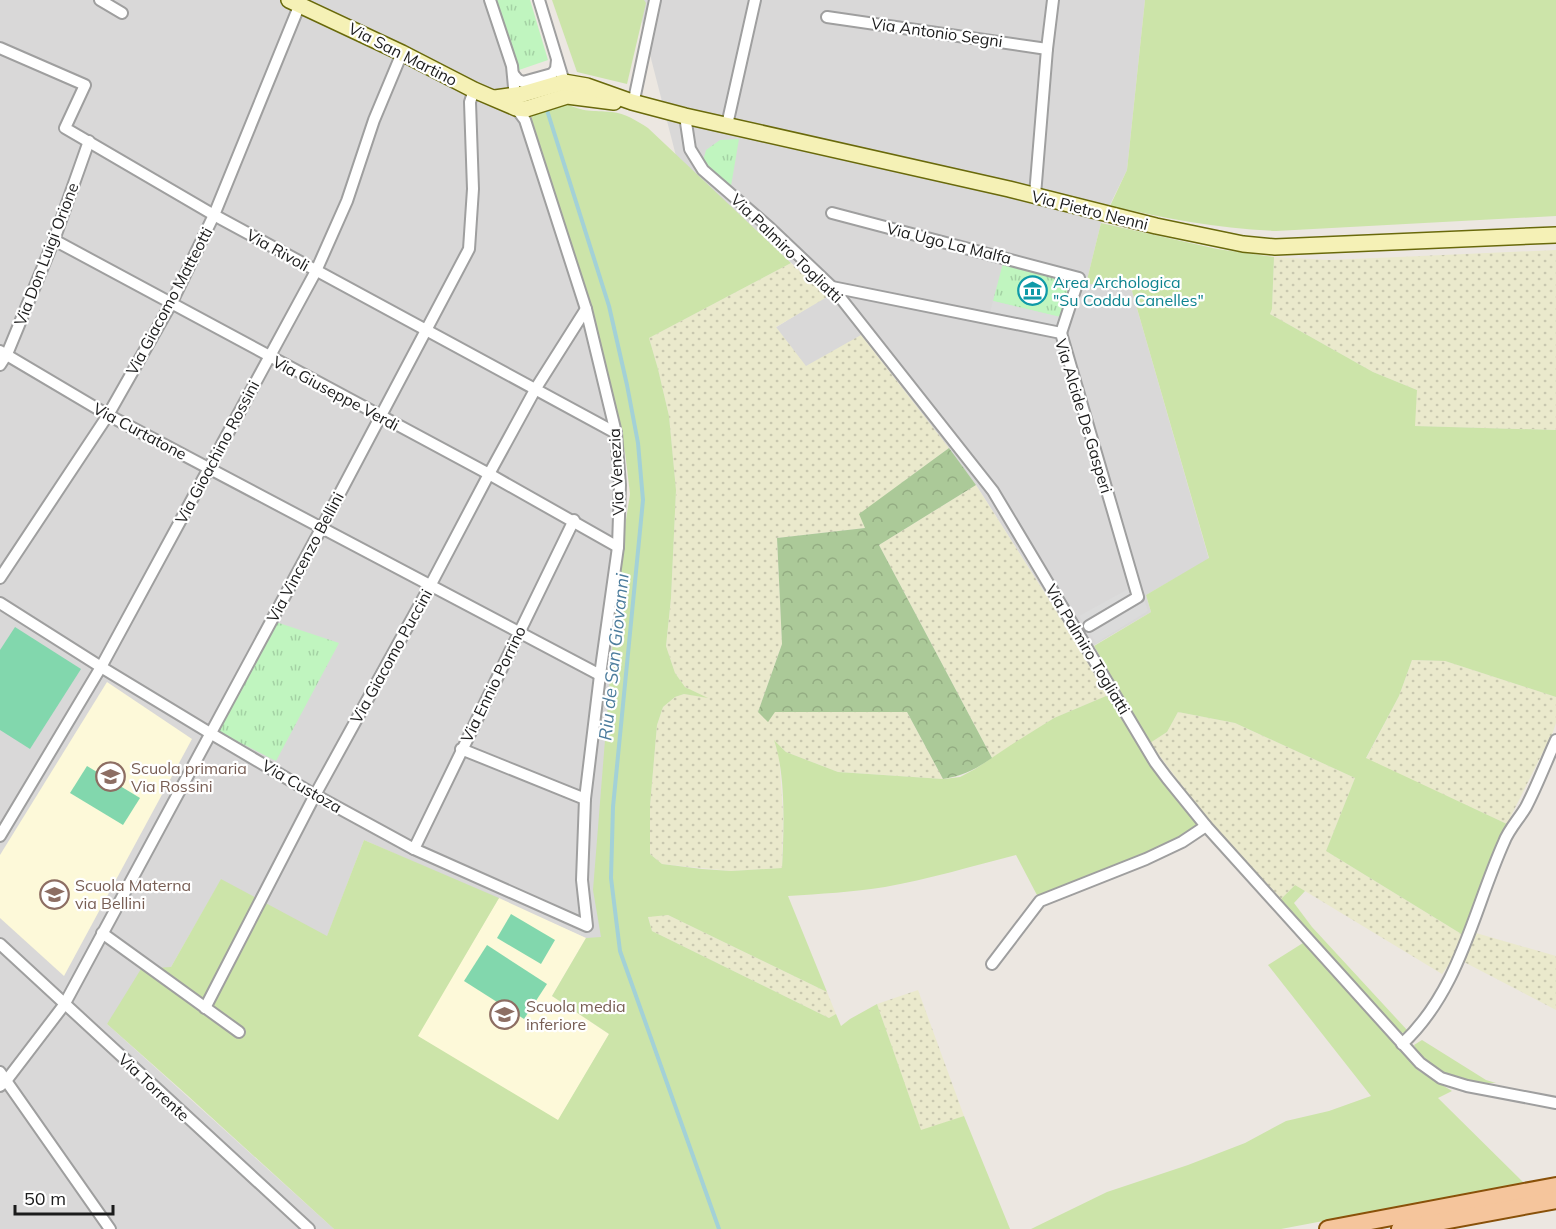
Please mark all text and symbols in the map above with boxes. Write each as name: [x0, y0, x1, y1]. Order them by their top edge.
street label: Via Antonio Segni: [870, 13, 1004, 51]
street label: Via San Martino: [345, 18, 461, 90]
street label: Via Don Luigi Orione: [9, 180, 83, 328]
street label: Via Pietro Nenni: [1030, 186, 1150, 234]
street label: Via Palmiro Togliatti: [727, 189, 847, 307]
street label: Via Ugo La Malfa: [885, 218, 1013, 268]
street label: Via Giacomo Matteotti: [121, 223, 217, 379]
street label: Via Rivoli: [243, 225, 313, 275]
place label: Area Archologica "Su Coddu Canelles": [1053, 272, 1204, 310]
museum icon: Area Archologica "Su Coddu Canelles": [1016, 275, 1048, 307]
street label: Via Alcide De Gasperi: [1051, 336, 1117, 496]
street label: Via Giuseppe Verdi: [269, 351, 403, 435]
street label: Via Gioachino Rossini: [171, 377, 263, 527]
street label: Via Curtatone: [90, 398, 190, 464]
street label: Via Venezia: [604, 428, 628, 516]
street label: Via Vincenzo Bellini: [262, 488, 348, 626]
water label: Riu de San Giovanni: [593, 572, 634, 741]
street label: Via Palmiro Togliatti: [1041, 580, 1135, 718]
street label: Via Giacomo Puccini: [346, 585, 436, 727]
street label: Via Ennio Porrino: [456, 622, 530, 746]
street label: Via Custoza: [258, 755, 346, 817]
place label: Scuola primaria Via Rossini: [131, 758, 247, 796]
school or university icon: Scuola primaria Via Rossini: [94, 761, 126, 793]
place label: Scuola Materna via Bellini: [75, 875, 191, 913]
school or university icon: Scuola Materna via Bellini: [38, 878, 70, 910]
place label: Scuola media inferiore: [526, 996, 626, 1034]
school or university icon: Scuola media inferiore: [489, 999, 521, 1031]
street label: Via Torrente: [114, 1049, 194, 1125]
scale bar: [15, 1178, 112, 1216]
text: 50 m: [24, 1187, 66, 1210]

